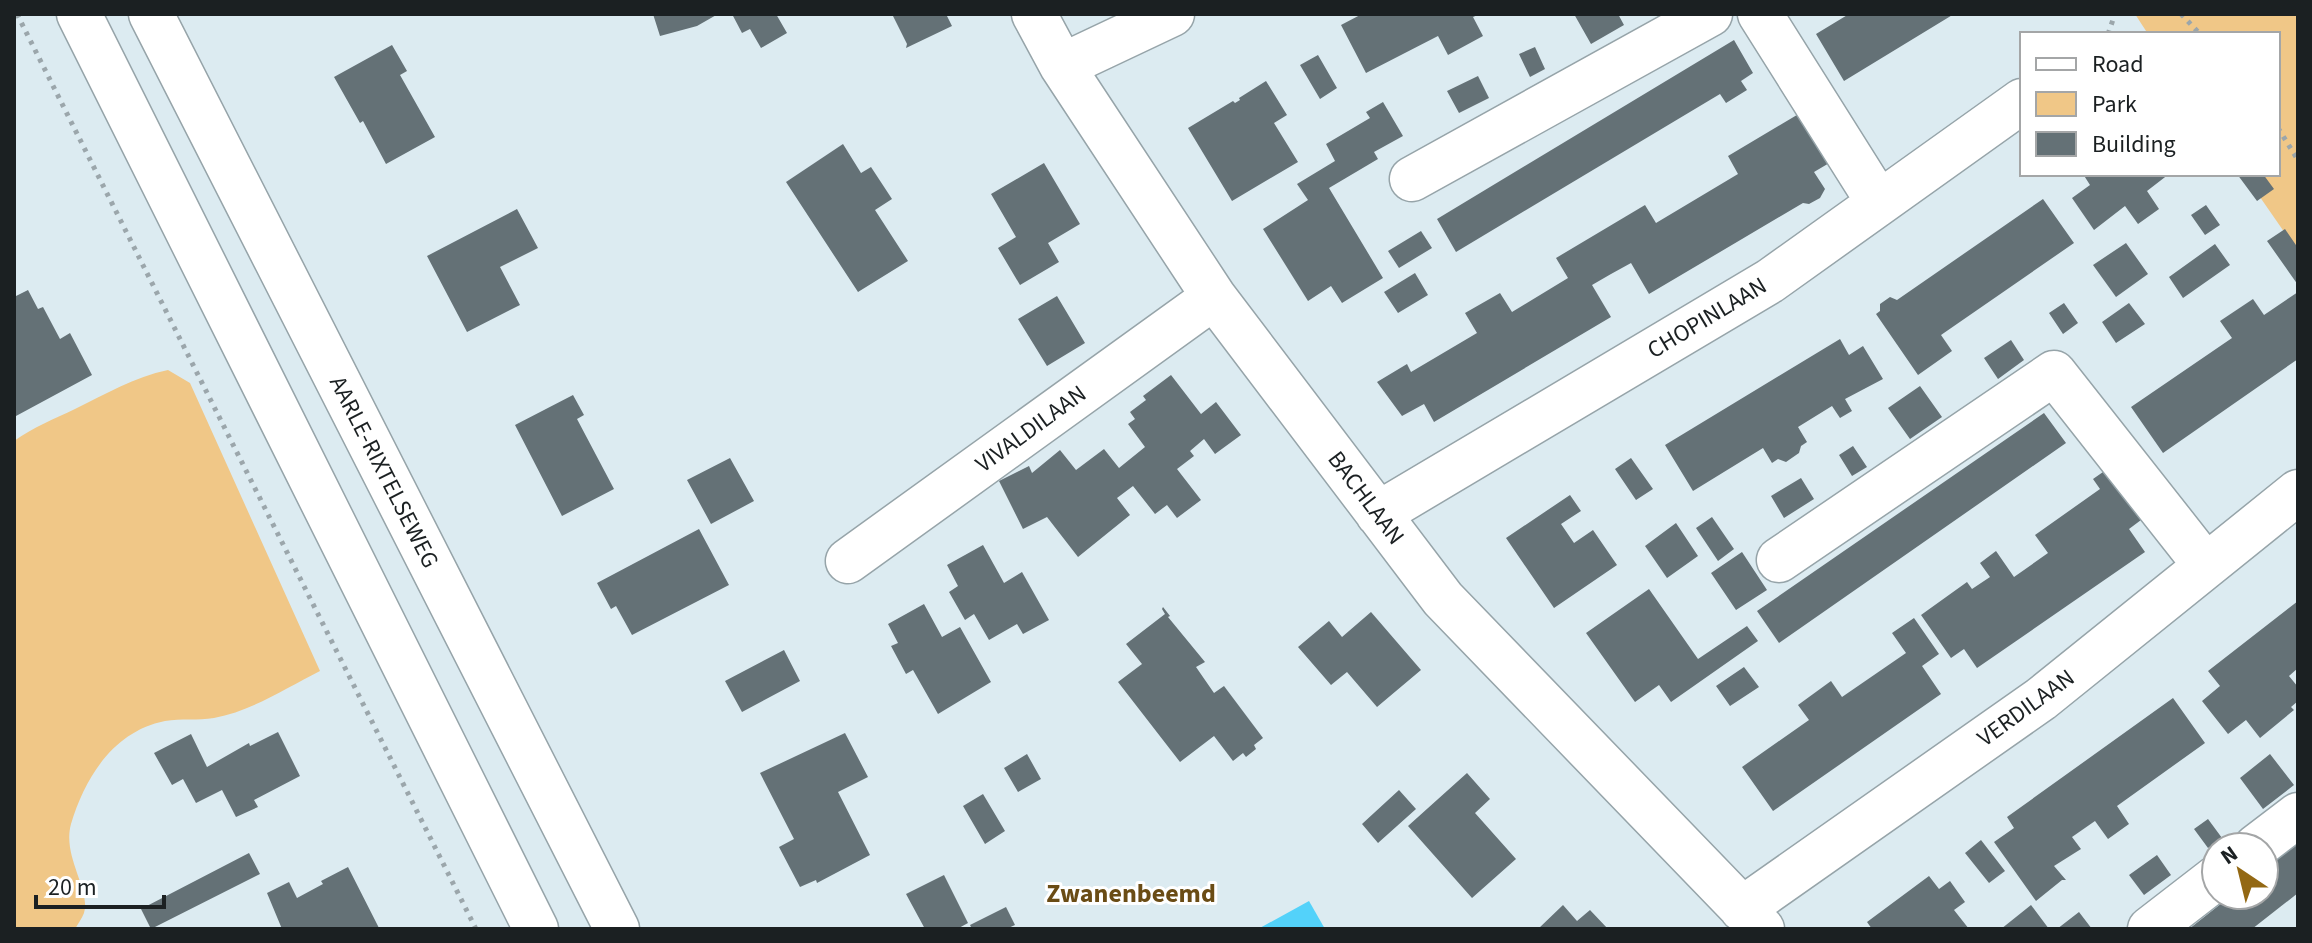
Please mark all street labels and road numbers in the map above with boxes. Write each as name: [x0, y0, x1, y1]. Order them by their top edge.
street label: CHOPINLAAN: [1641, 269, 1773, 367]
street label: AARLE-RIXTELSEWEG: [320, 370, 448, 574]
street label: VIVALDILAAN: [968, 377, 1094, 481]
street label: BACHLAAN: [1319, 444, 1413, 552]
street label: VERDILAAN: [1970, 661, 2082, 755]

